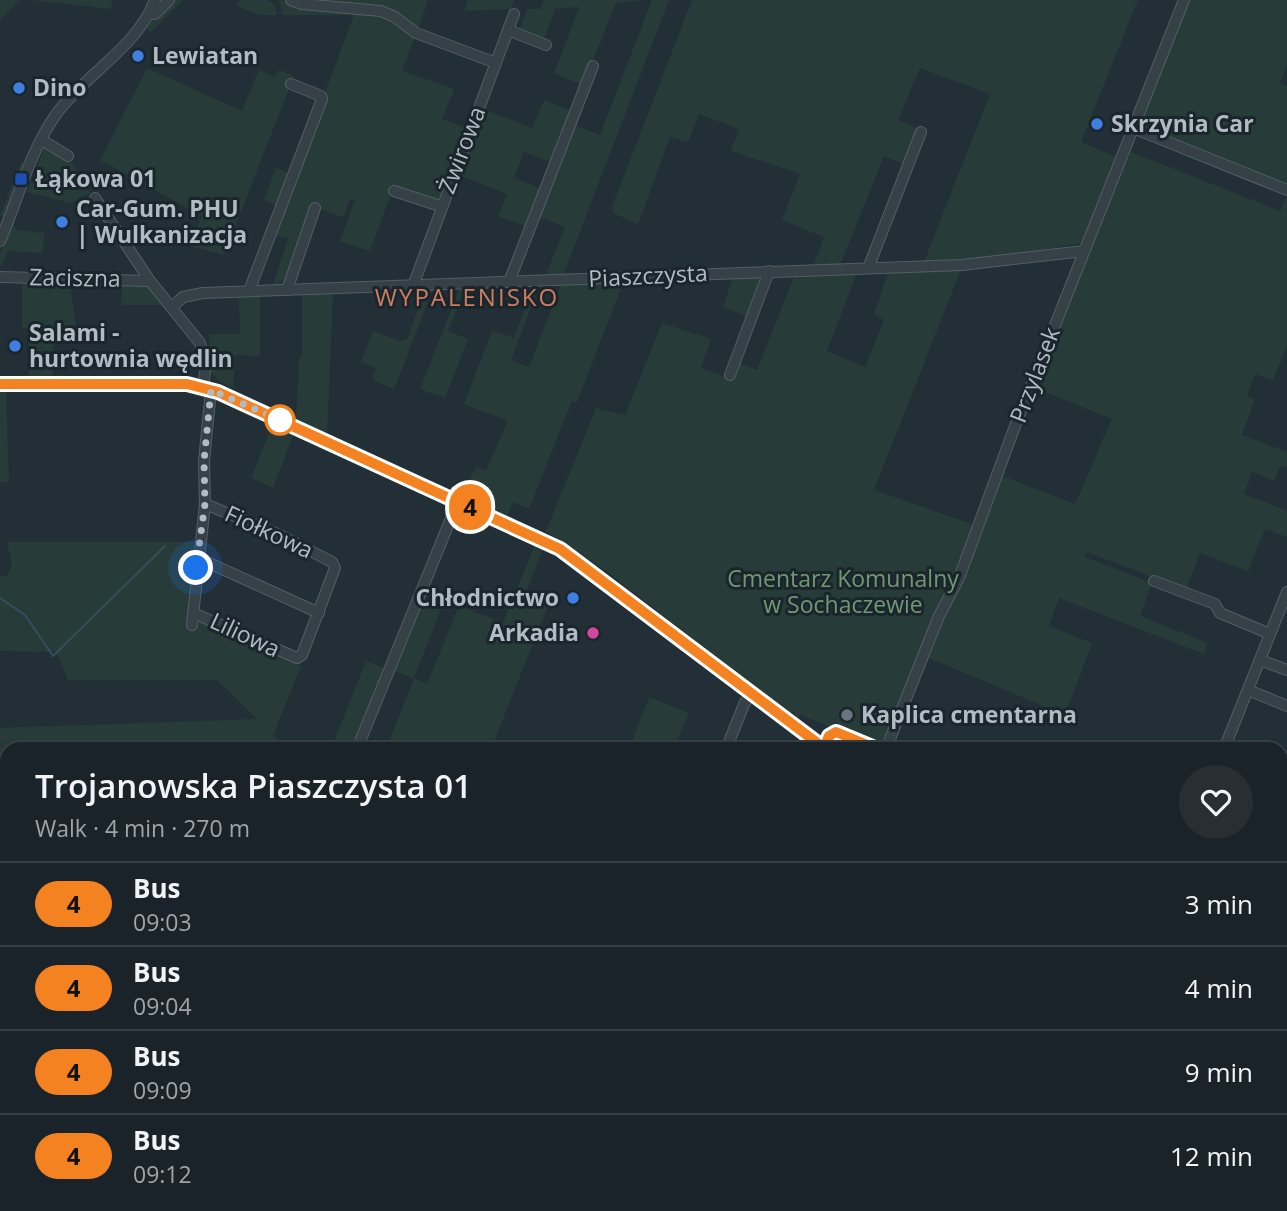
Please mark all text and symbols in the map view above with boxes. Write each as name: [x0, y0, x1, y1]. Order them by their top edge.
place label: Lewiatan: [152, 39, 258, 71]
marker: Lewiatan: [130, 48, 146, 64]
place label: Dino: [33, 71, 86, 103]
marker: Dino: [11, 80, 27, 96]
street label: Żwirowa: [430, 102, 492, 198]
place label: Skrzynia Car: [1111, 107, 1254, 139]
marker: Skrzynia Car: [1089, 116, 1105, 132]
place label: Łąkowa 01: [35, 162, 156, 194]
marker: Łąkowa 01: [13, 171, 29, 187]
place label: Car-Gum. PHU | Wulkanizacja: [76, 192, 247, 250]
marker: Car-Gum. PHU | Wulkanizacja: [54, 214, 70, 230]
street label: Piaszczysta: [587, 256, 708, 294]
street label: Zaciszna: [29, 260, 121, 294]
district label: WYPALENISKO: [375, 280, 559, 313]
place label: Salami - hurtownia wędlin: [29, 316, 233, 374]
street label: Przylasek: [1001, 322, 1067, 427]
marker: Salami - hurtownia wędlin: [7, 338, 23, 354]
unlabelled marker: [265, 405, 295, 435]
line badge: 4: [447, 484, 493, 530]
text: 4: [463, 490, 477, 523]
street label: Fiołkowa: [220, 497, 319, 565]
your location: [178, 550, 213, 585]
park label: Cmentarz Komunalny w Sochaczewie: [727, 562, 959, 620]
place label: Chłodnictwo: [416, 581, 559, 613]
marker: Chłodnictwo: [565, 590, 581, 606]
street label: Liliowa: [205, 604, 286, 664]
place label: Arkadia: [489, 616, 579, 648]
marker: Arkadia: [585, 625, 601, 641]
place label: Kaplica cmentarna: [861, 698, 1077, 730]
marker: Kaplica cmentarna: [839, 707, 855, 723]
text: Trojanowska Piaszczysta 01: [35, 763, 472, 808]
button: heart: [1179, 765, 1253, 839]
text: Walk · 4 min · 270 m: [35, 812, 250, 844]
text: Bus: [133, 870, 180, 906]
text: 3 min: [1185, 886, 1253, 922]
text: 4: [67, 887, 80, 920]
text: 09:03: [133, 906, 192, 938]
text: Bus: [133, 954, 180, 990]
text: 4 min: [1185, 970, 1253, 1006]
text: 4: [67, 971, 80, 1004]
text: 09:04: [133, 990, 192, 1022]
text: Bus: [133, 1038, 180, 1074]
text: 9 min: [1185, 1054, 1253, 1090]
text: 4: [67, 1055, 80, 1088]
text: 09:09: [133, 1074, 192, 1106]
text: Bus: [133, 1122, 180, 1158]
text: 12 min: [1170, 1138, 1253, 1174]
text: 4: [67, 1139, 80, 1172]
text: 09:12: [133, 1158, 192, 1190]

